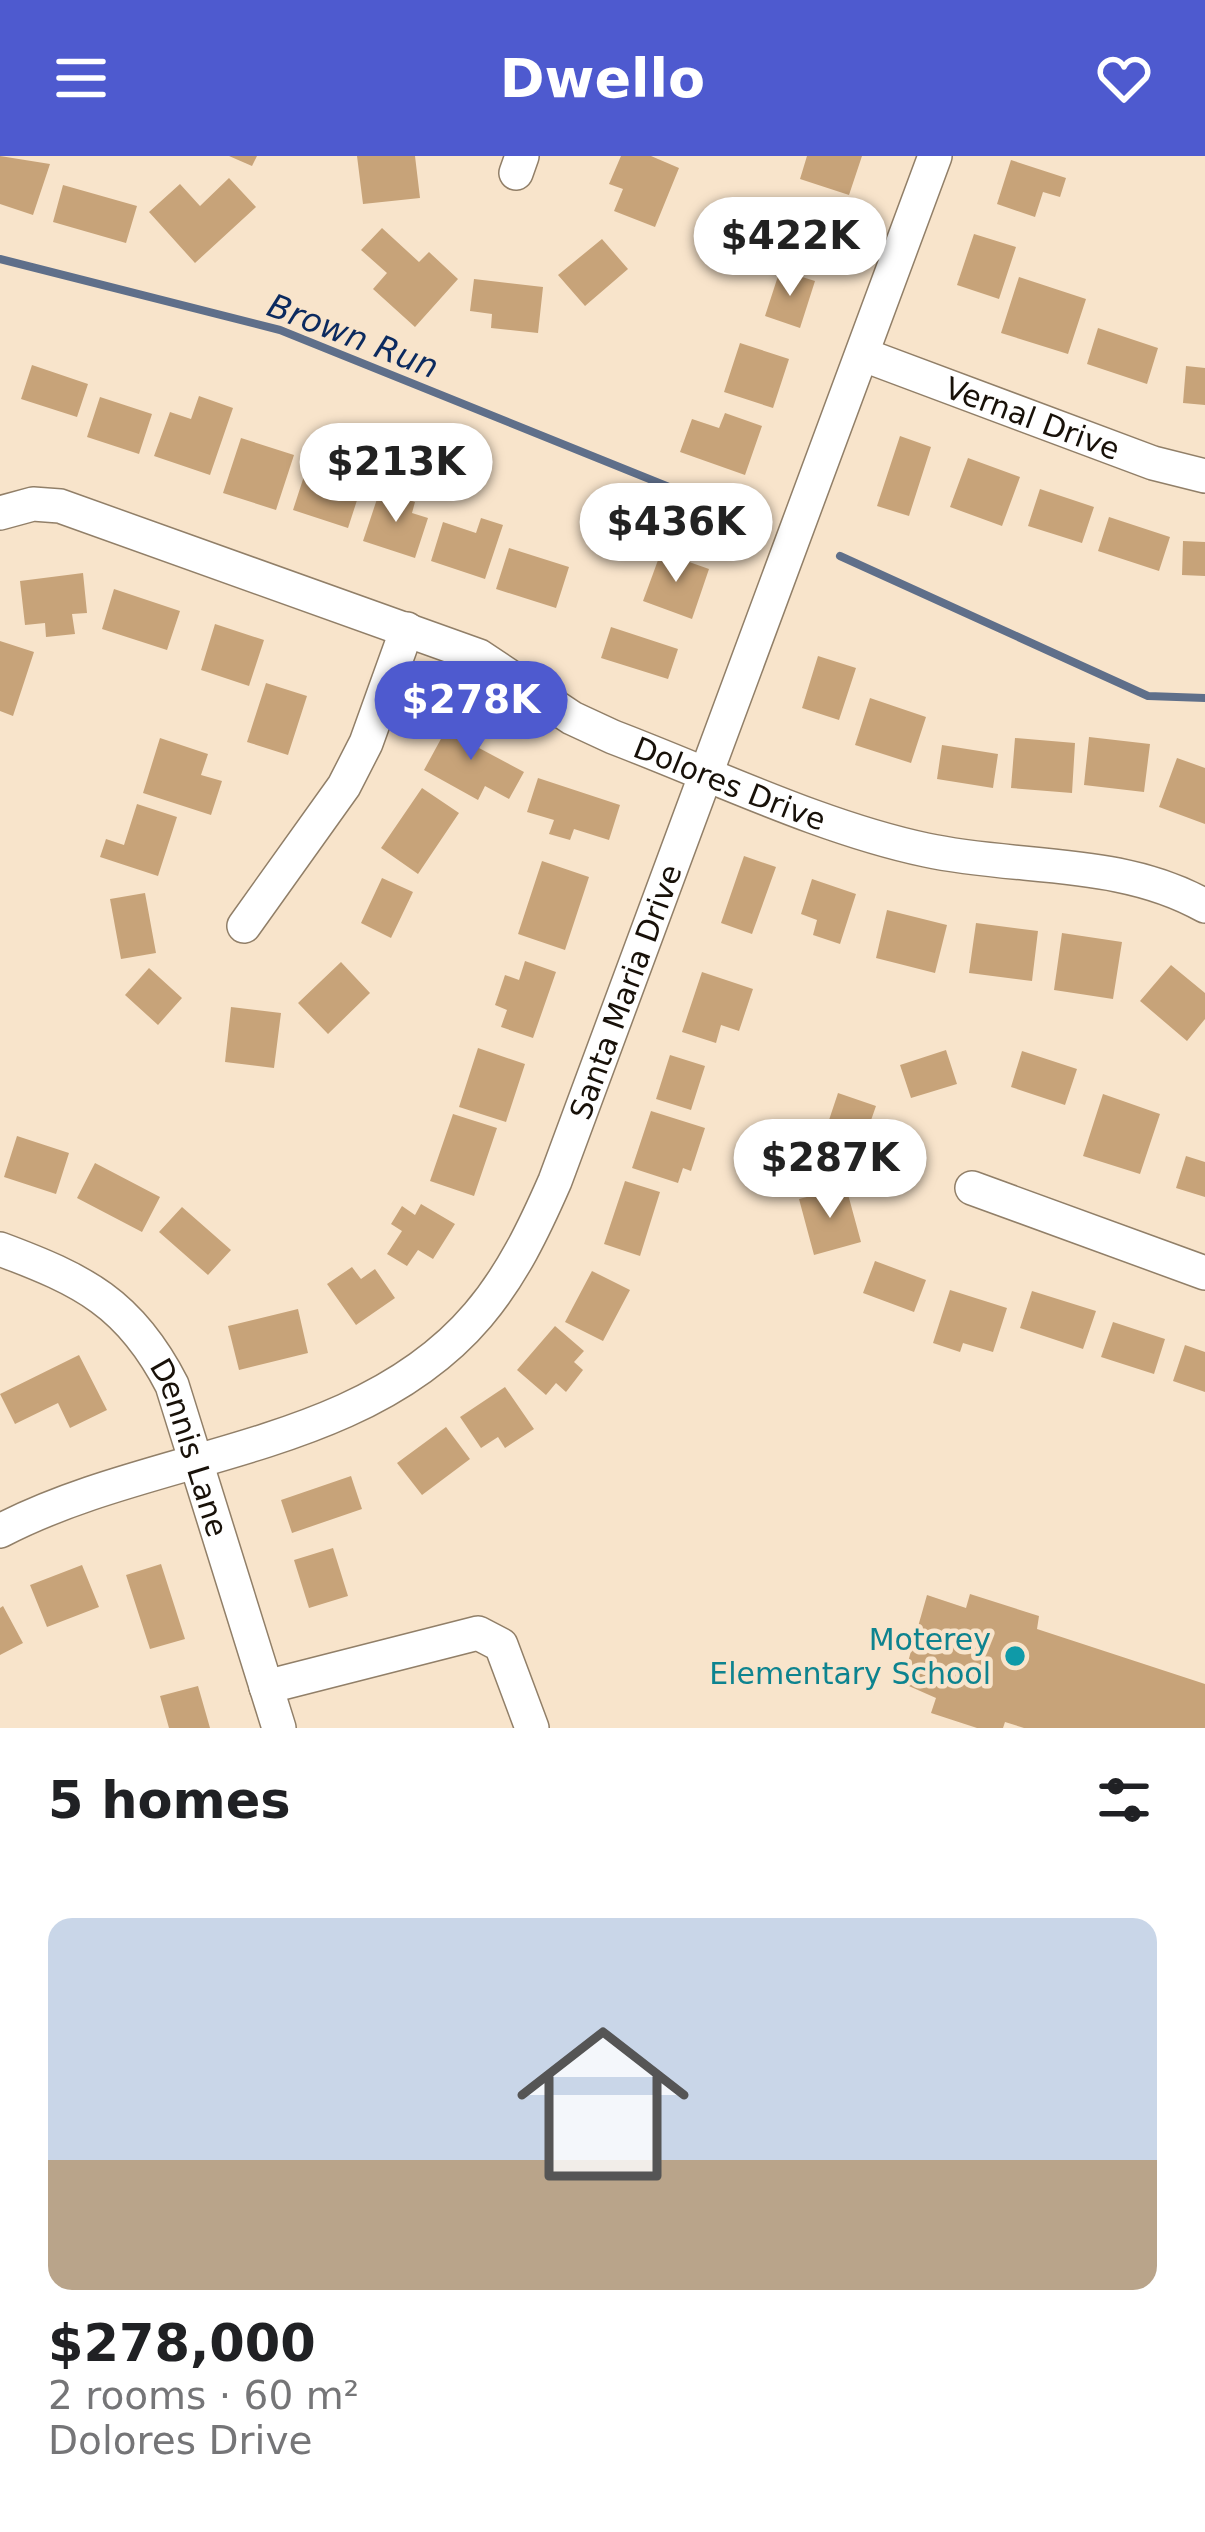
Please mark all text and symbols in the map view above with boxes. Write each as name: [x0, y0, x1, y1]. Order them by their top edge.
icon: menu: [48, 45, 114, 111]
icon: heart: [1091, 45, 1157, 111]
text: Dwello: [500, 47, 705, 110]
pin: $422K: [706, 197, 874, 299]
text: $422K: [721, 213, 859, 258]
water label: Brown Run: [262, 286, 444, 386]
street label: Vernal Drive: [940, 369, 1125, 467]
pin: $213K: [312, 423, 480, 525]
text: $213K: [327, 439, 465, 484]
pin: $436K: [592, 483, 760, 585]
text: $436K: [607, 499, 745, 544]
pin: $278K: [387, 661, 555, 763]
text: $278K: [402, 677, 540, 722]
street label: Dolores Drive: [629, 729, 830, 837]
street label: Santa Maria Drive: [562, 860, 688, 1124]
pin: $287K: [746, 1119, 914, 1221]
text: $287K: [761, 1135, 899, 1180]
street label: Dennis Lane: [143, 1352, 236, 1541]
place label: Moterey Elementary School: [709, 1622, 991, 1691]
marker: Moterey Elementary School: [1002, 1643, 1028, 1669]
icon: filters: [1091, 1767, 1157, 1833]
text: 5 homes: [48, 1771, 291, 1830]
icon: home: [495, 1996, 711, 2212]
text: $278,000: [48, 2314, 316, 2373]
text: 2 rooms · 60 m²: [48, 2373, 359, 2418]
text: Dolores Drive: [48, 2418, 312, 2463]

